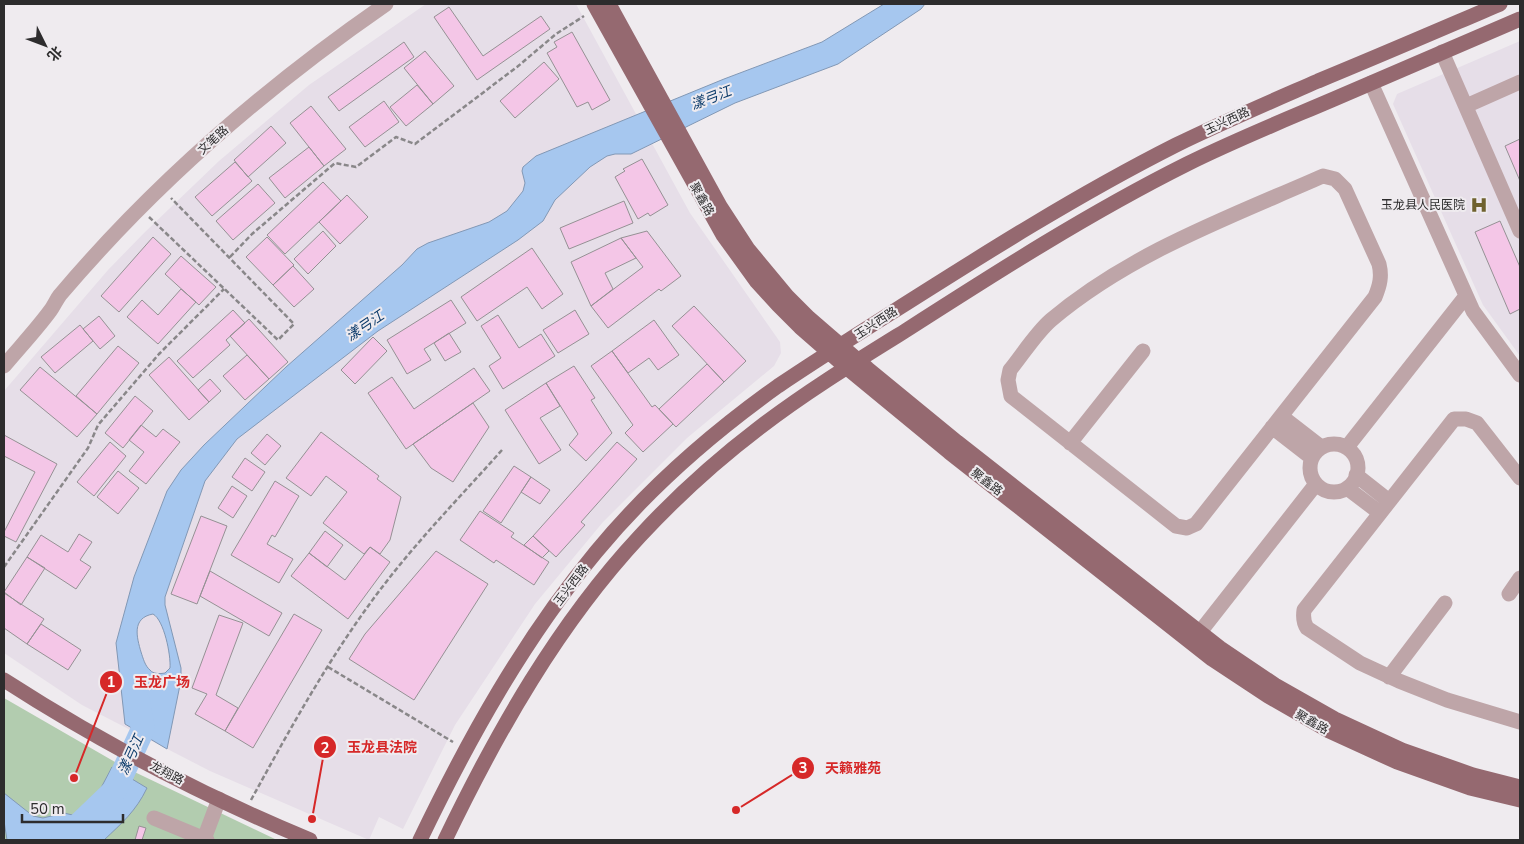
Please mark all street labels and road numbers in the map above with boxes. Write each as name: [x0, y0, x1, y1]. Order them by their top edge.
street label: 玉兴西路: [1202, 104, 1252, 138]
street label: 文笔路: [194, 122, 232, 158]
street label: 聚鑫路: [686, 179, 718, 219]
street label: 玉兴西路: [852, 303, 900, 343]
street label: 聚鑫路: [968, 465, 1006, 499]
street label: 玉兴西路: [550, 561, 592, 609]
street label: 聚鑫路: [1292, 706, 1332, 738]
street label: 龙翔路: [147, 757, 187, 789]

